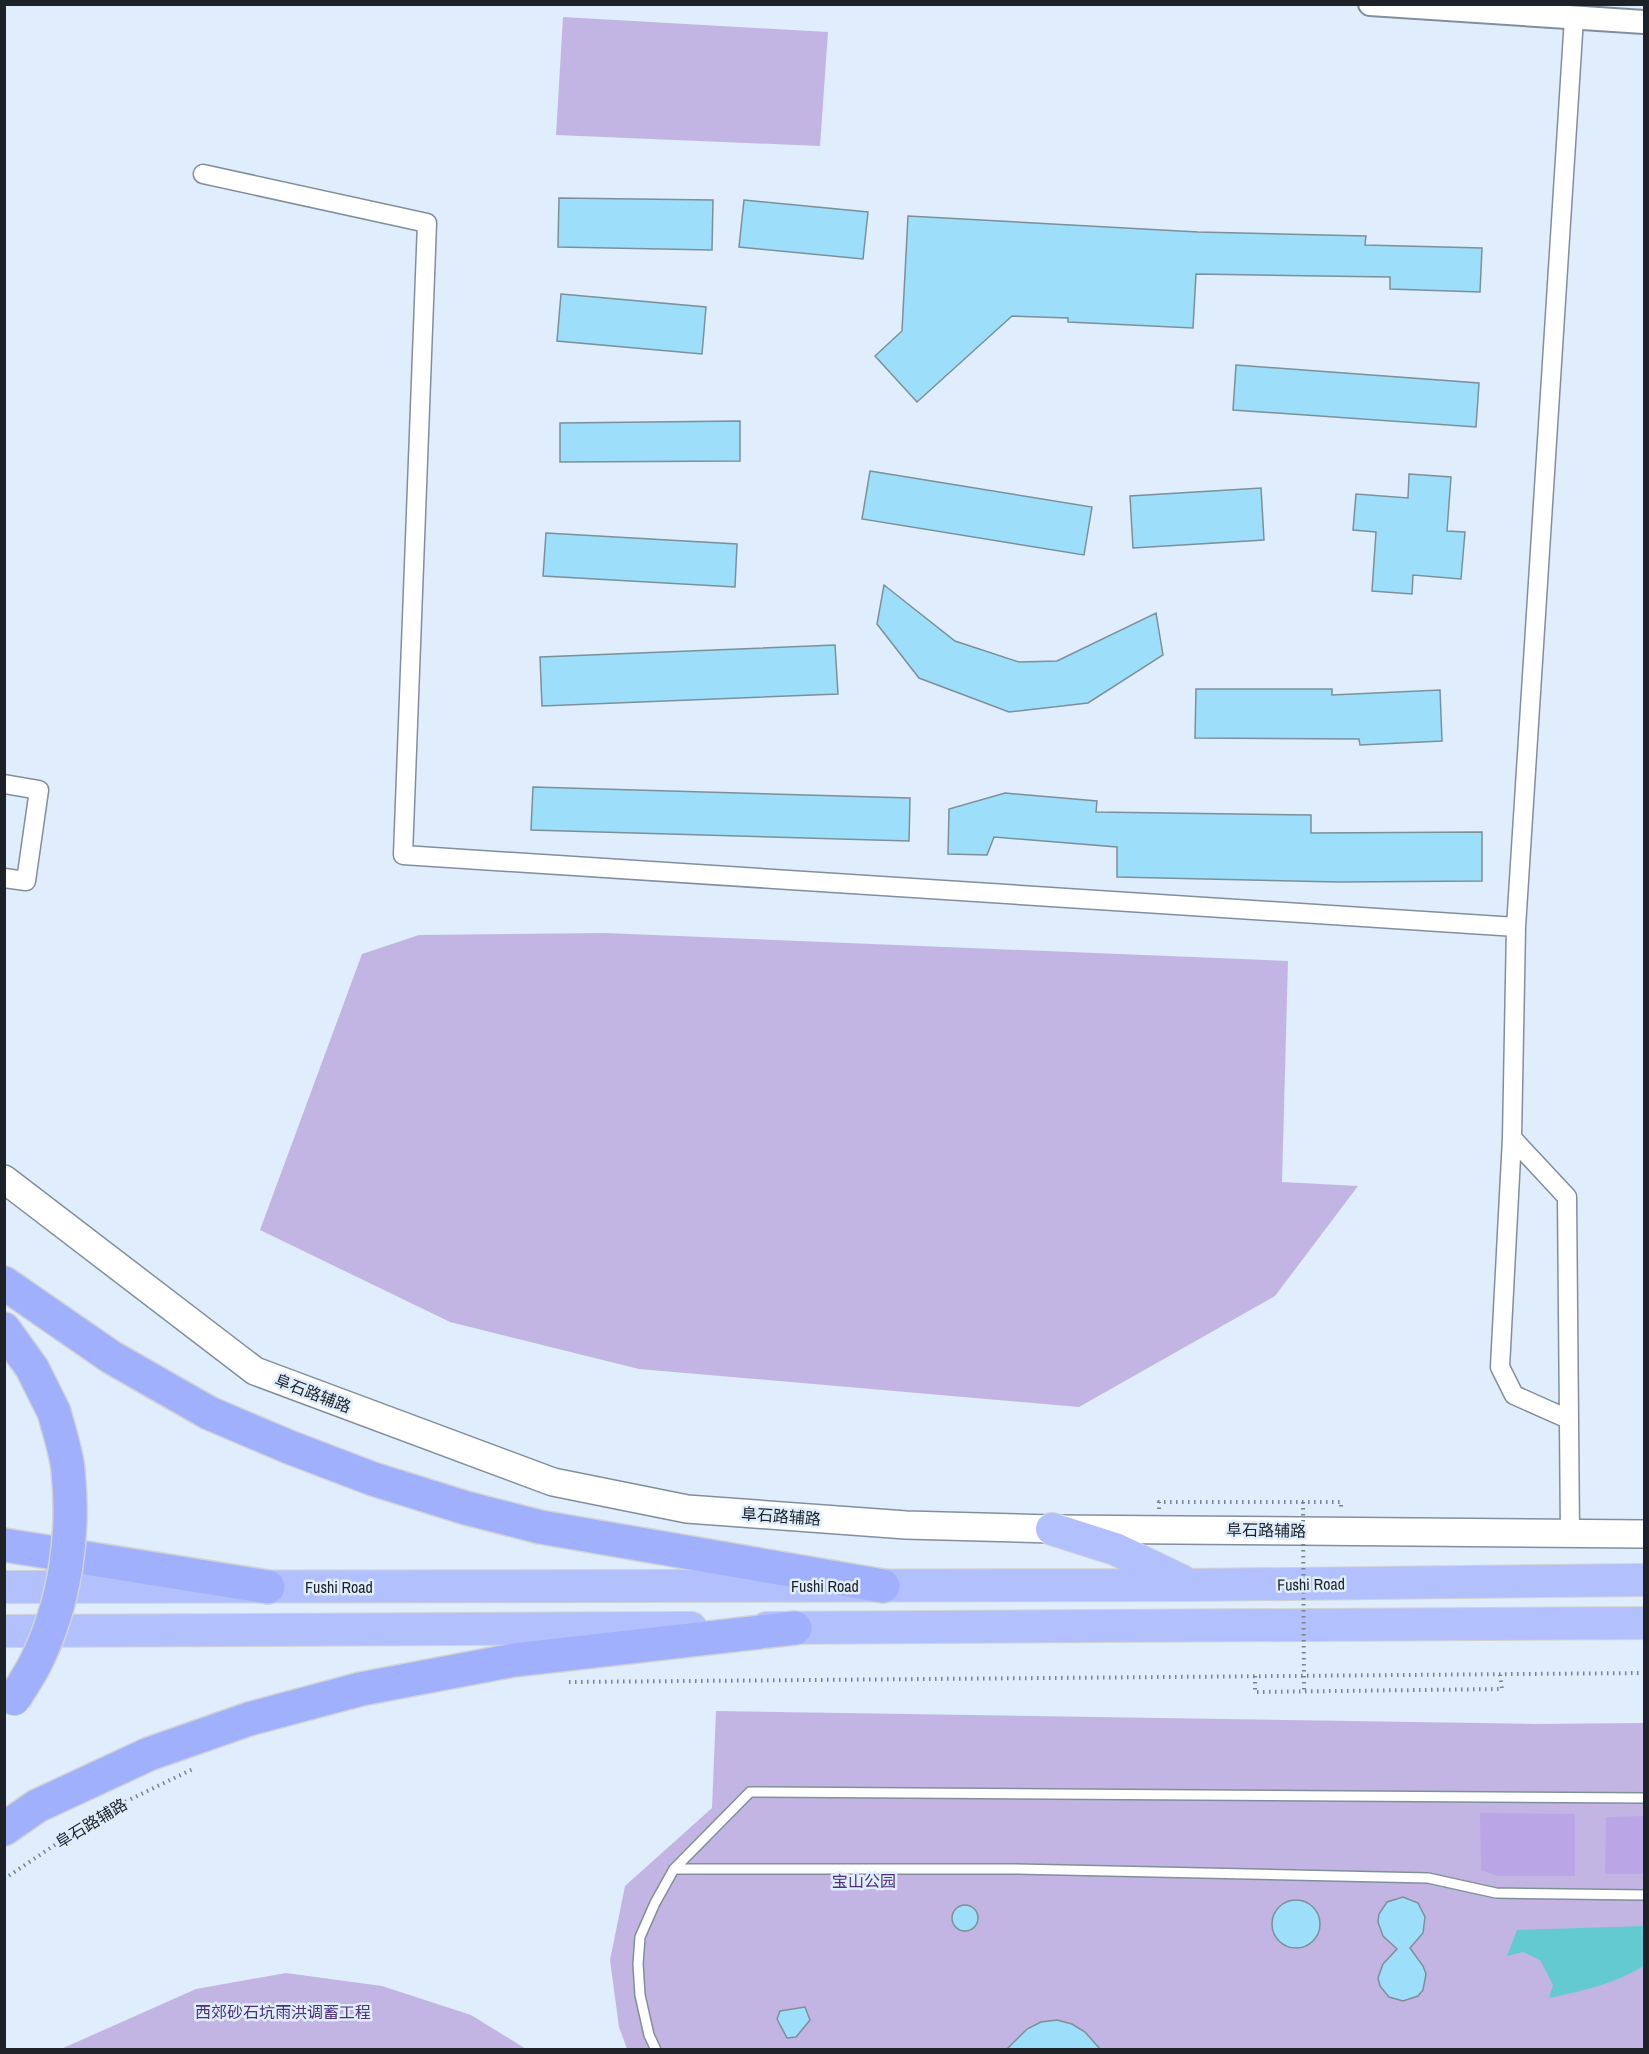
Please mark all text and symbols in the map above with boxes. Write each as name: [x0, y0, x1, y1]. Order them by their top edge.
street label: 阜石路辅路: [272, 1368, 354, 1418]
street label: 阜石路辅路: [740, 1502, 822, 1530]
street label: 阜石路辅路: [1226, 1518, 1306, 1542]
street label: Fushi Road: [1277, 1572, 1345, 1596]
street label: Fushi Road: [791, 1575, 859, 1597]
street label: Fushi Road: [305, 1576, 373, 1598]
street label: 阜石路辅路: [51, 1793, 131, 1853]
park label: 宝山公园: [832, 1870, 896, 1892]
park label: 西郊砂石坑雨洪调蓄工程: [195, 2001, 371, 2023]

